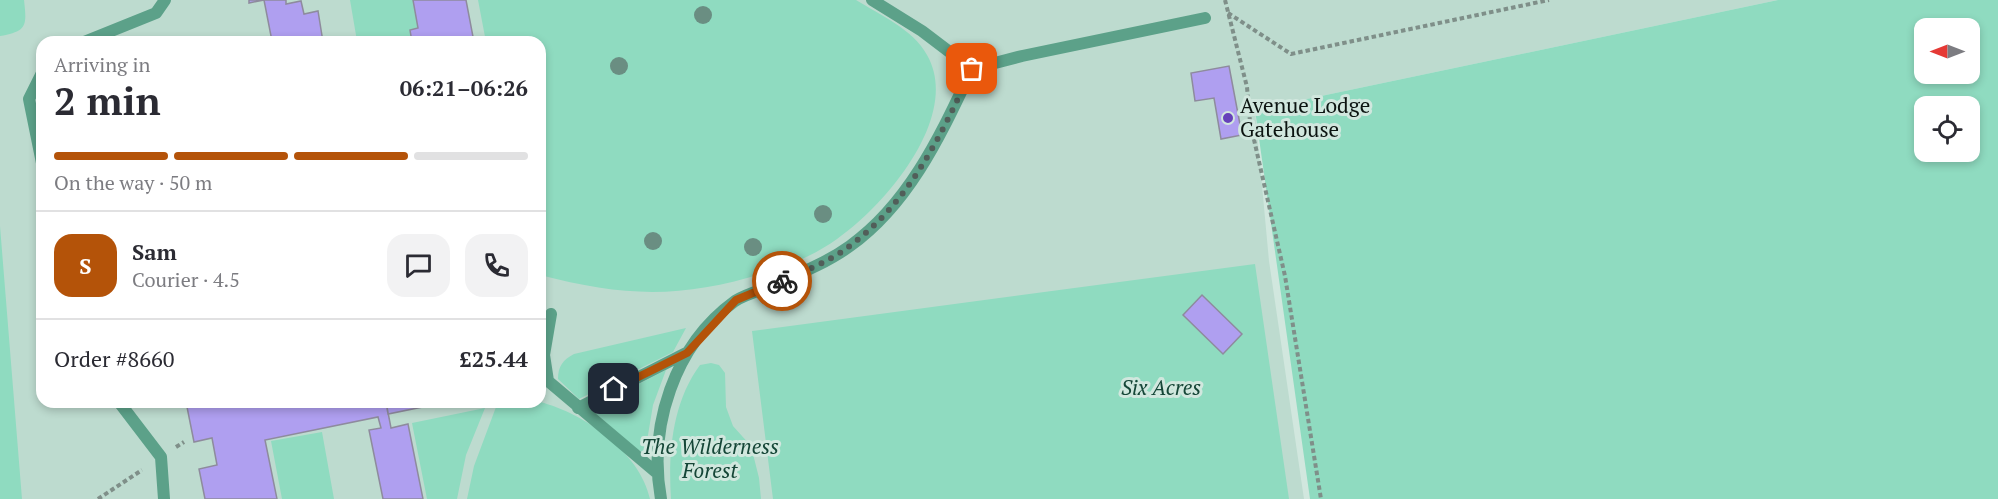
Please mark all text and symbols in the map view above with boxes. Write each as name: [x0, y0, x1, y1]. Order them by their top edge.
north arrow: [1914, 18, 1980, 84]
map controls: [1914, 18, 1980, 162]
pin: [946, 43, 997, 94]
text: Arriving in: [54, 51, 150, 78]
icon: bag: [955, 52, 988, 85]
text: 06:21–06:26: [400, 73, 528, 102]
text: 2 min: [54, 74, 161, 126]
place label: Avenue Lodge Gatehouse: [1240, 91, 1370, 143]
button: locate: [1914, 96, 1980, 162]
marker: Avenue Lodge Gatehouse: [1221, 111, 1235, 125]
text: On the way · 50 m: [54, 169, 212, 196]
button: chat: [387, 234, 450, 297]
button: phone: [465, 234, 528, 297]
text: Sam: [132, 237, 177, 266]
text: S: [79, 251, 92, 280]
courier: [752, 251, 812, 311]
icon: bike: [766, 265, 799, 298]
text: Courier · 4.5: [132, 266, 240, 293]
text: Order #8660: [54, 344, 174, 373]
text: £25.44: [459, 344, 528, 373]
pin: [588, 363, 639, 414]
icon: home: [597, 372, 630, 405]
park label: Six Acres: [1121, 373, 1201, 401]
park label: The Wilderness Forest: [641, 432, 779, 484]

